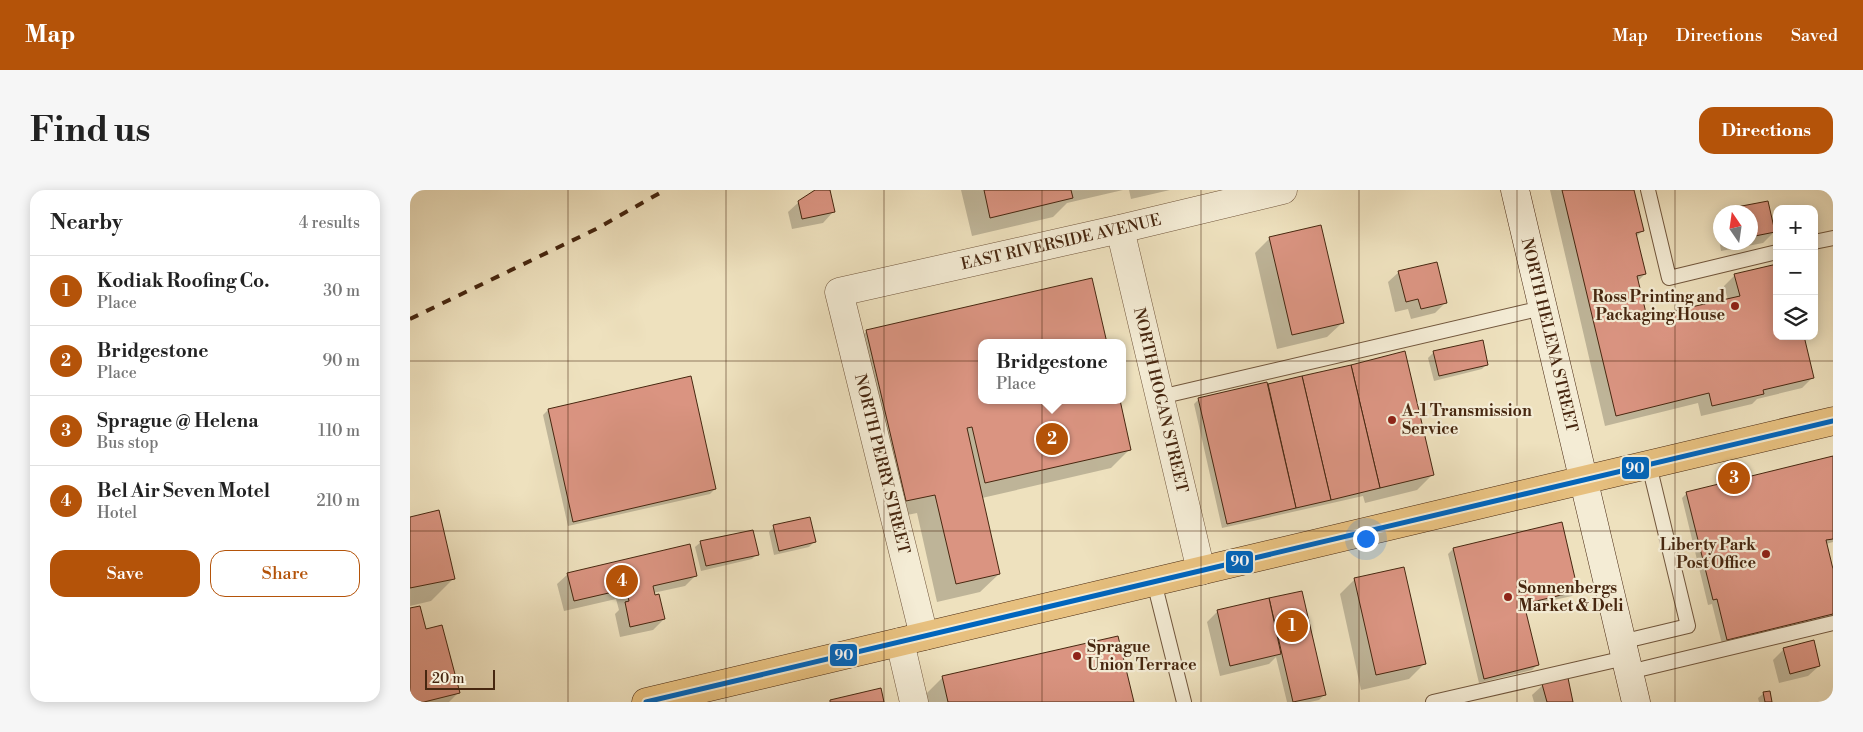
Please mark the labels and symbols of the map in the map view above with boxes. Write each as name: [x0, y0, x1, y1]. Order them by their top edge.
north arrow: [1713, 205, 1758, 250]
street label: EAST RIVERSIDE AVENUE: [959, 209, 1163, 274]
street label: NORTH HELENA STREET: [1517, 236, 1582, 434]
place label: Ross Printing and Packaging House: [1592, 287, 1725, 325]
marker: Ross Printing and Packaging House: [1729, 300, 1741, 312]
street label: NORTH HOGAN STREET: [1129, 306, 1192, 495]
street label: NORTH PERRY STREET: [850, 372, 914, 556]
place label: A-1 Transmission Service: [1401, 401, 1532, 439]
marker: A-1 Transmission Service: [1386, 414, 1398, 426]
pin: 2: [1036, 420, 1068, 458]
line badge: 90: [1621, 456, 1650, 480]
pin: 3: [1718, 459, 1750, 497]
text: 90: [1626, 460, 1645, 478]
your location: [1353, 526, 1379, 552]
place label: Liberty Park Post Office: [1660, 535, 1757, 573]
marker: Liberty Park Post Office: [1760, 548, 1772, 560]
line badge: 90: [1225, 550, 1254, 574]
text: 90: [1231, 553, 1250, 571]
pin: 4: [606, 562, 638, 600]
place label: Sonnenbergs Market & Deli: [1518, 578, 1623, 616]
marker: Sonnenbergs Market & Deli: [1502, 591, 1514, 603]
pin: 1: [1276, 607, 1308, 645]
place label: Sprague Union Terrace: [1087, 637, 1197, 675]
line badge: 90: [829, 643, 858, 667]
text: 90: [835, 647, 854, 665]
marker: Sprague Union Terrace: [1071, 650, 1083, 662]
scale bar: [425, 667, 495, 690]

